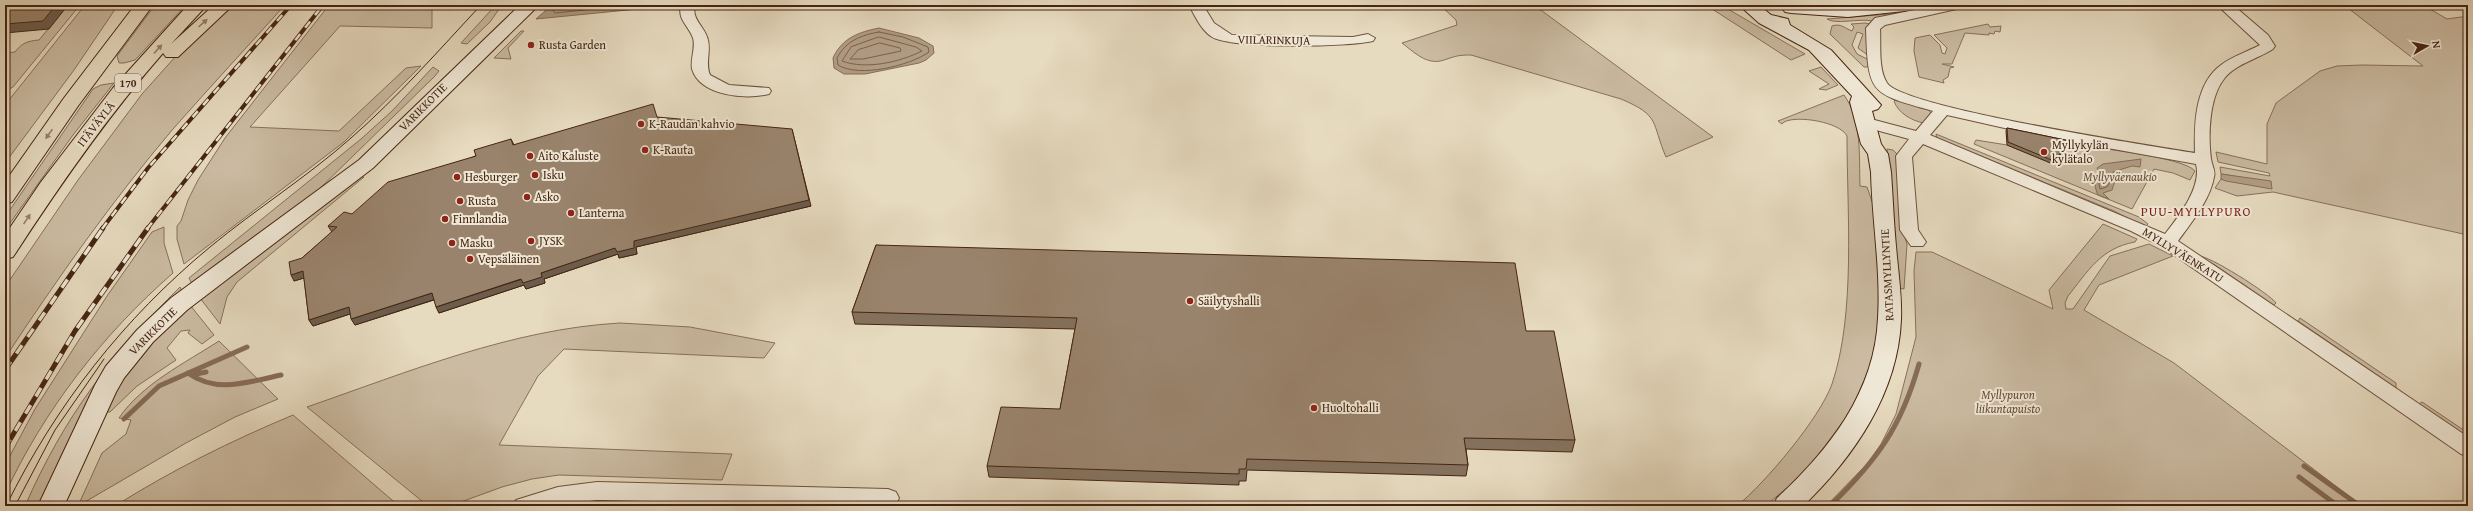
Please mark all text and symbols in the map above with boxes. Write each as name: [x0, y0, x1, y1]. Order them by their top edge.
one-way arrow: [198, 18, 208, 28]
north arrow: [2407, 26, 2447, 66]
street label: VIILARINKUJA: [1237, 30, 1311, 49]
place label: Rusta Garden: [539, 36, 606, 53]
marker: Rusta Garden: [526, 40, 536, 50]
text: N: [2428, 40, 2445, 50]
one-way arrow: [153, 44, 162, 54]
road number: 170: [115, 74, 141, 92]
street label: VARIKKOTIE: [395, 79, 451, 135]
street label: ITÄVÄYLÄ: [73, 97, 119, 150]
place label: K-Raudan kahvio: [649, 115, 735, 132]
marker: K-Raudan kahvio: [636, 119, 646, 129]
one-way arrow: [45, 128, 53, 139]
place label: Myllykylän kylätalo: [2052, 136, 2109, 167]
place label: K-Rauta: [653, 141, 694, 158]
marker: K-Rauta: [640, 145, 650, 155]
place label: Aito Kaluste: [538, 147, 599, 164]
marker: Myllykylän kylätalo: [2039, 147, 2049, 157]
marker: Aito Kaluste: [525, 151, 535, 161]
place label: Isku: [543, 166, 565, 183]
place label: Hesburger: [465, 168, 518, 185]
park label: Myllyväenaukio: [2083, 168, 2157, 185]
marker: Isku: [530, 170, 540, 180]
marker: Hesburger: [452, 172, 462, 182]
place label: Asko: [535, 188, 559, 205]
place label: Rusta: [468, 192, 496, 209]
marker: Asko: [522, 192, 532, 202]
marker: Rusta: [455, 196, 465, 206]
district label: PUU-MYLLYPURO: [2141, 202, 2251, 221]
place label: Lanterna: [579, 204, 625, 221]
marker: Lanterna: [566, 208, 576, 218]
place label: Finnlandia: [453, 210, 507, 227]
one-way arrow: [23, 214, 31, 224]
marker: Finnlandia: [440, 214, 450, 224]
street label: MYLLYVÄENKATU: [2139, 223, 2227, 286]
street label: RATASMYLLYNTIE: [1876, 229, 1897, 322]
place label: JYSK: [537, 232, 564, 249]
place label: Masku: [460, 234, 493, 251]
marker: JYSK: [526, 236, 536, 246]
marker: Masku: [447, 238, 457, 248]
place label: Vepsäläinen: [478, 250, 539, 267]
marker: Vepsäläinen: [465, 254, 475, 264]
place label: Säilytyshalli: [1198, 292, 1260, 309]
marker: Säilytyshalli: [1185, 296, 1195, 306]
street label: VARIKKOTIE: [125, 303, 181, 359]
park label: Myllypuron liikuntapuisto: [1976, 386, 2040, 417]
place label: Huoltohalli: [1322, 399, 1379, 416]
marker: Huoltohalli: [1309, 403, 1319, 413]

